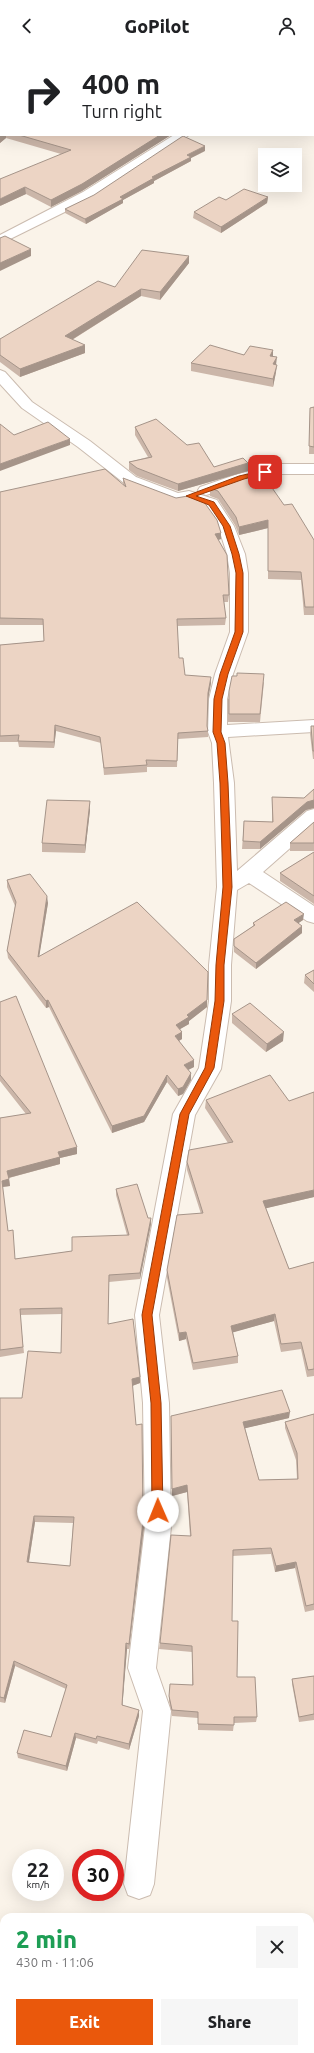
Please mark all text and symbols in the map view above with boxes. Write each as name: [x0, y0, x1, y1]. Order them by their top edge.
icon: back: [16, 15, 38, 37]
icon: person: [276, 15, 298, 37]
text: GoPilot: [125, 16, 189, 36]
icon: right: [16, 68, 68, 120]
text: 400 m: [82, 68, 160, 99]
text: Turn right: [82, 101, 162, 121]
map controls: [258, 148, 302, 192]
button: layers: [258, 148, 302, 192]
pin: [248, 455, 282, 489]
icon: arrive: [254, 461, 276, 483]
position arrow: [137, 1490, 179, 1532]
speed limit sign: 30: [72, 1849, 124, 1901]
text: 22: [27, 1858, 49, 1881]
text: km/h: [26, 1879, 50, 1890]
text: 2 min: [16, 1926, 77, 1953]
button: close: [256, 1926, 298, 1968]
text: 430 m · 11:06: [16, 1955, 94, 1969]
button: Exit: [16, 1999, 153, 2045]
button: Share: [161, 1999, 298, 2045]

